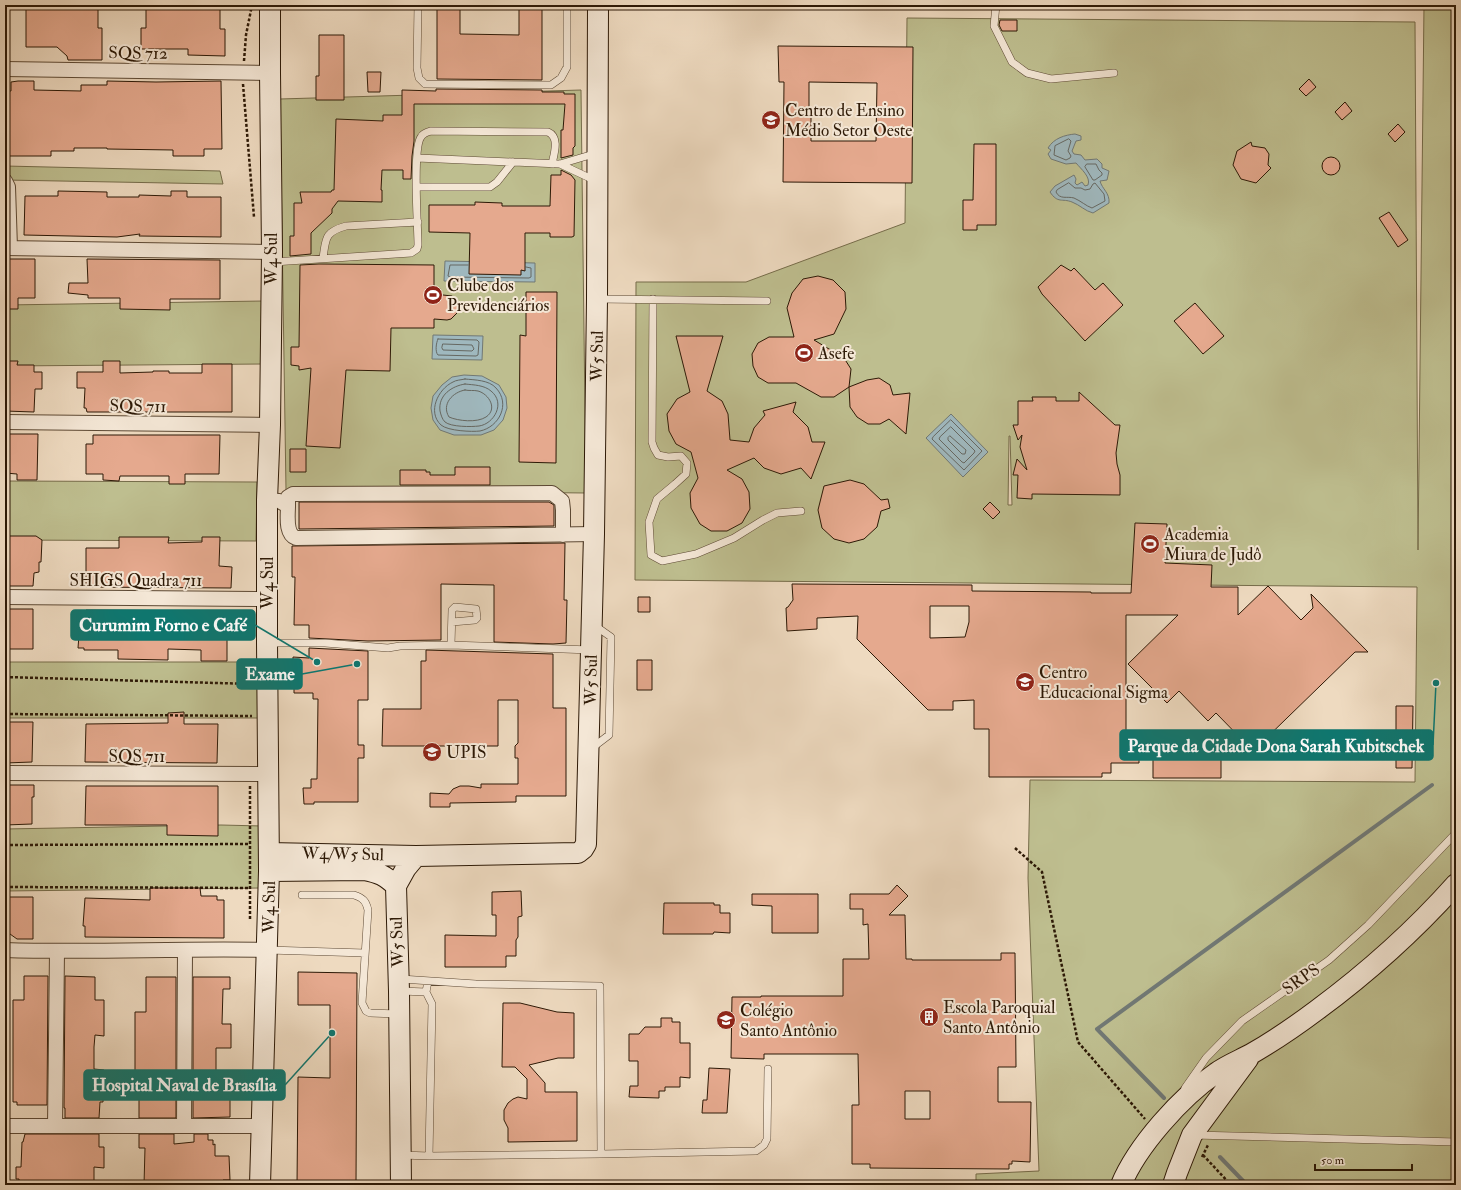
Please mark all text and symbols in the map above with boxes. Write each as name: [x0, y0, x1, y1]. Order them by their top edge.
street label: SQS 712: [108, 42, 168, 64]
place label: Centro de Ensino Médio Setor Oeste: [785, 100, 912, 141]
school or university icon: Centro de Ensino Médio Setor Oeste: [760, 109, 782, 131]
street label: W4 Sul: [261, 232, 282, 286]
place label: Clube dos Previdenciários: [447, 275, 549, 316]
sports icon: Clube dos Previdenciários: [422, 284, 444, 306]
street label: W5 Sul: [586, 330, 608, 383]
sports icon: Asefe: [793, 342, 815, 364]
place label: Asefe: [817, 343, 854, 364]
street label: SQS 711: [109, 395, 167, 417]
place label: Academia Miura de Judô: [1163, 524, 1262, 566]
sports icon: Academia Miura de Judô: [1139, 533, 1161, 555]
street label: W4 Sul: [257, 556, 278, 610]
street label: SHIGS Quadra 711: [70, 570, 202, 591]
callout: Curumim Forno e Café: [71, 610, 255, 640]
text: Curumim Forno e Café: [79, 614, 247, 637]
street label: W5 Sul: [580, 654, 602, 707]
callout: Exame: [237, 659, 302, 689]
place label: Centro Educacional Sigma: [1039, 662, 1169, 703]
text: Exame: [245, 663, 295, 686]
school or university icon: Centro Educacional Sigma: [1014, 671, 1036, 693]
callout: Parque da Cidade Dona Sarah Kubitschek: [1120, 730, 1433, 760]
text: Parque da Cidade Dona Sarah Kubitschek: [1128, 735, 1425, 758]
school or university icon: UPIS: [421, 741, 443, 763]
place label: UPIS: [446, 742, 487, 763]
street label: SQS 711: [109, 746, 165, 767]
street label: W4/W5 Sul: [301, 843, 385, 865]
street label: W4 Sul: [258, 880, 280, 934]
street label: W5 Sul: [386, 916, 408, 969]
street label: SRPS: [1278, 959, 1324, 999]
place label: Escola Paroquial Santo Antônio: [943, 997, 1056, 1038]
place label: Colégio Santo Antônio: [740, 1000, 837, 1041]
building icon: Escola Paroquial Santo Antônio: [918, 1006, 940, 1028]
school or university icon: Colégio Santo Antônio: [715, 1009, 737, 1031]
callout: Hospital Naval de Brasília: [84, 1070, 285, 1100]
text: Hospital Naval de Brasília: [92, 1074, 277, 1097]
scale bar: [1315, 1146, 1412, 1172]
text: 50 m: [1321, 1153, 1345, 1168]

